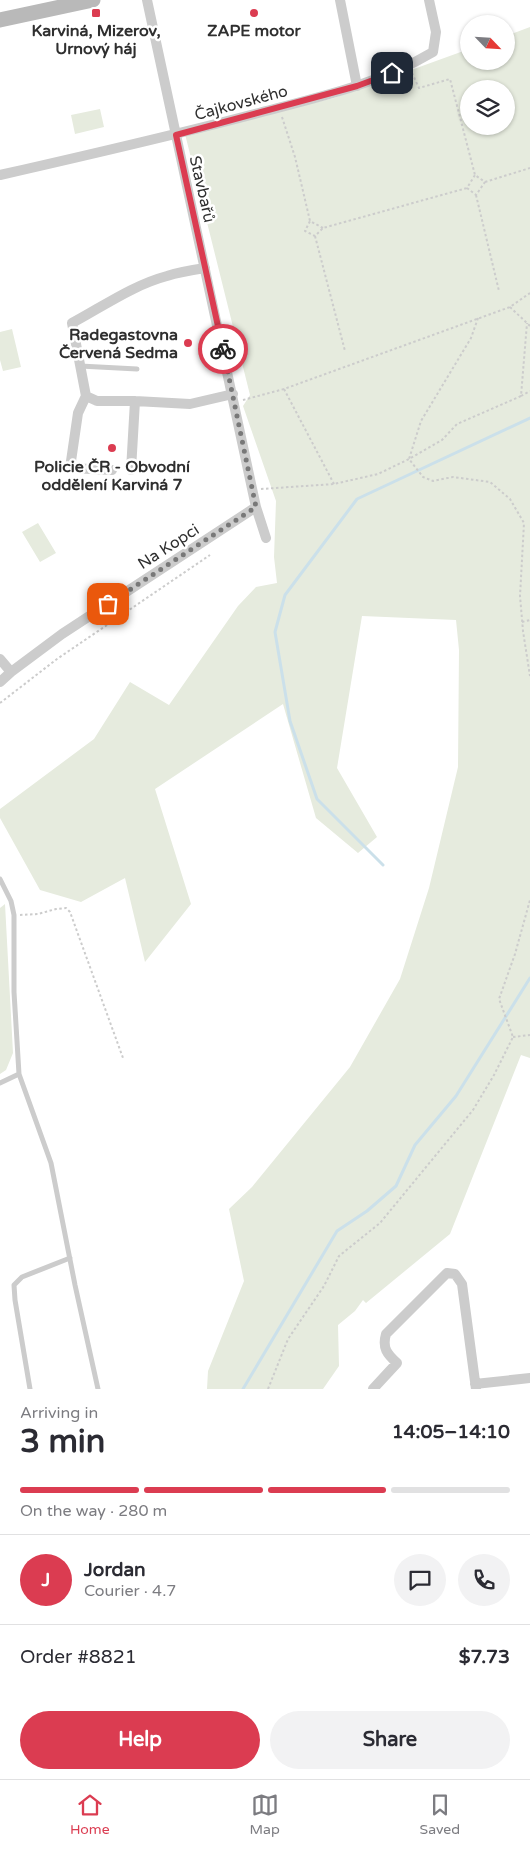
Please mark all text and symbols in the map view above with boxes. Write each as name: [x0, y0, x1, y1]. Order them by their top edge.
marker: Karviná, Mizerov, Urnový háj: [90, 7, 102, 19]
marker: ZAPE motor: [248, 7, 260, 19]
north arrow: [460, 15, 515, 70]
map controls: [460, 15, 515, 135]
place label: Karviná, Mizerov, Urnový háj: [31, 21, 161, 59]
place label: ZAPE motor: [207, 21, 302, 41]
pin: [371, 52, 413, 94]
icon: home: [378, 59, 406, 87]
button: layers: [460, 80, 515, 135]
street label: Čajkovského: [192, 81, 290, 125]
street label: Stavbařů: [185, 154, 219, 225]
courier: [198, 324, 248, 374]
place label: Radegastovna Červená Sedma: [59, 325, 178, 363]
icon: bike: [209, 335, 237, 363]
marker: Radegastovna Červená Sedma: [182, 337, 194, 349]
marker: Policie ČR - Obvodní oddělení Karviná 7: [106, 442, 118, 454]
place label: Policie ČR - Obvodní oddělení Karviná 7: [34, 457, 190, 495]
street label: Na Kopci: [134, 520, 203, 574]
pin: [87, 583, 129, 625]
icon: bag: [94, 590, 122, 618]
text: Arriving in: [20, 1403, 98, 1423]
text: 14:05–14:10: [392, 1421, 510, 1443]
text: 3 min: [20, 1423, 105, 1461]
text: On the way · 280 m: [20, 1501, 167, 1521]
button: chat: [394, 1554, 446, 1606]
button: phone: [458, 1554, 510, 1606]
text: Jordan: [84, 1559, 146, 1581]
text: J: [42, 1569, 50, 1591]
text: Courier · 4.7: [84, 1581, 176, 1601]
text: Order #8821: [20, 1646, 137, 1668]
text: $7.73: [459, 1646, 510, 1668]
button: Help: [20, 1711, 260, 1769]
button: Share: [270, 1711, 510, 1769]
tab: Home: [70, 1791, 110, 1838]
tab: Map: [249, 1791, 280, 1838]
tab: Saved: [420, 1791, 460, 1838]

